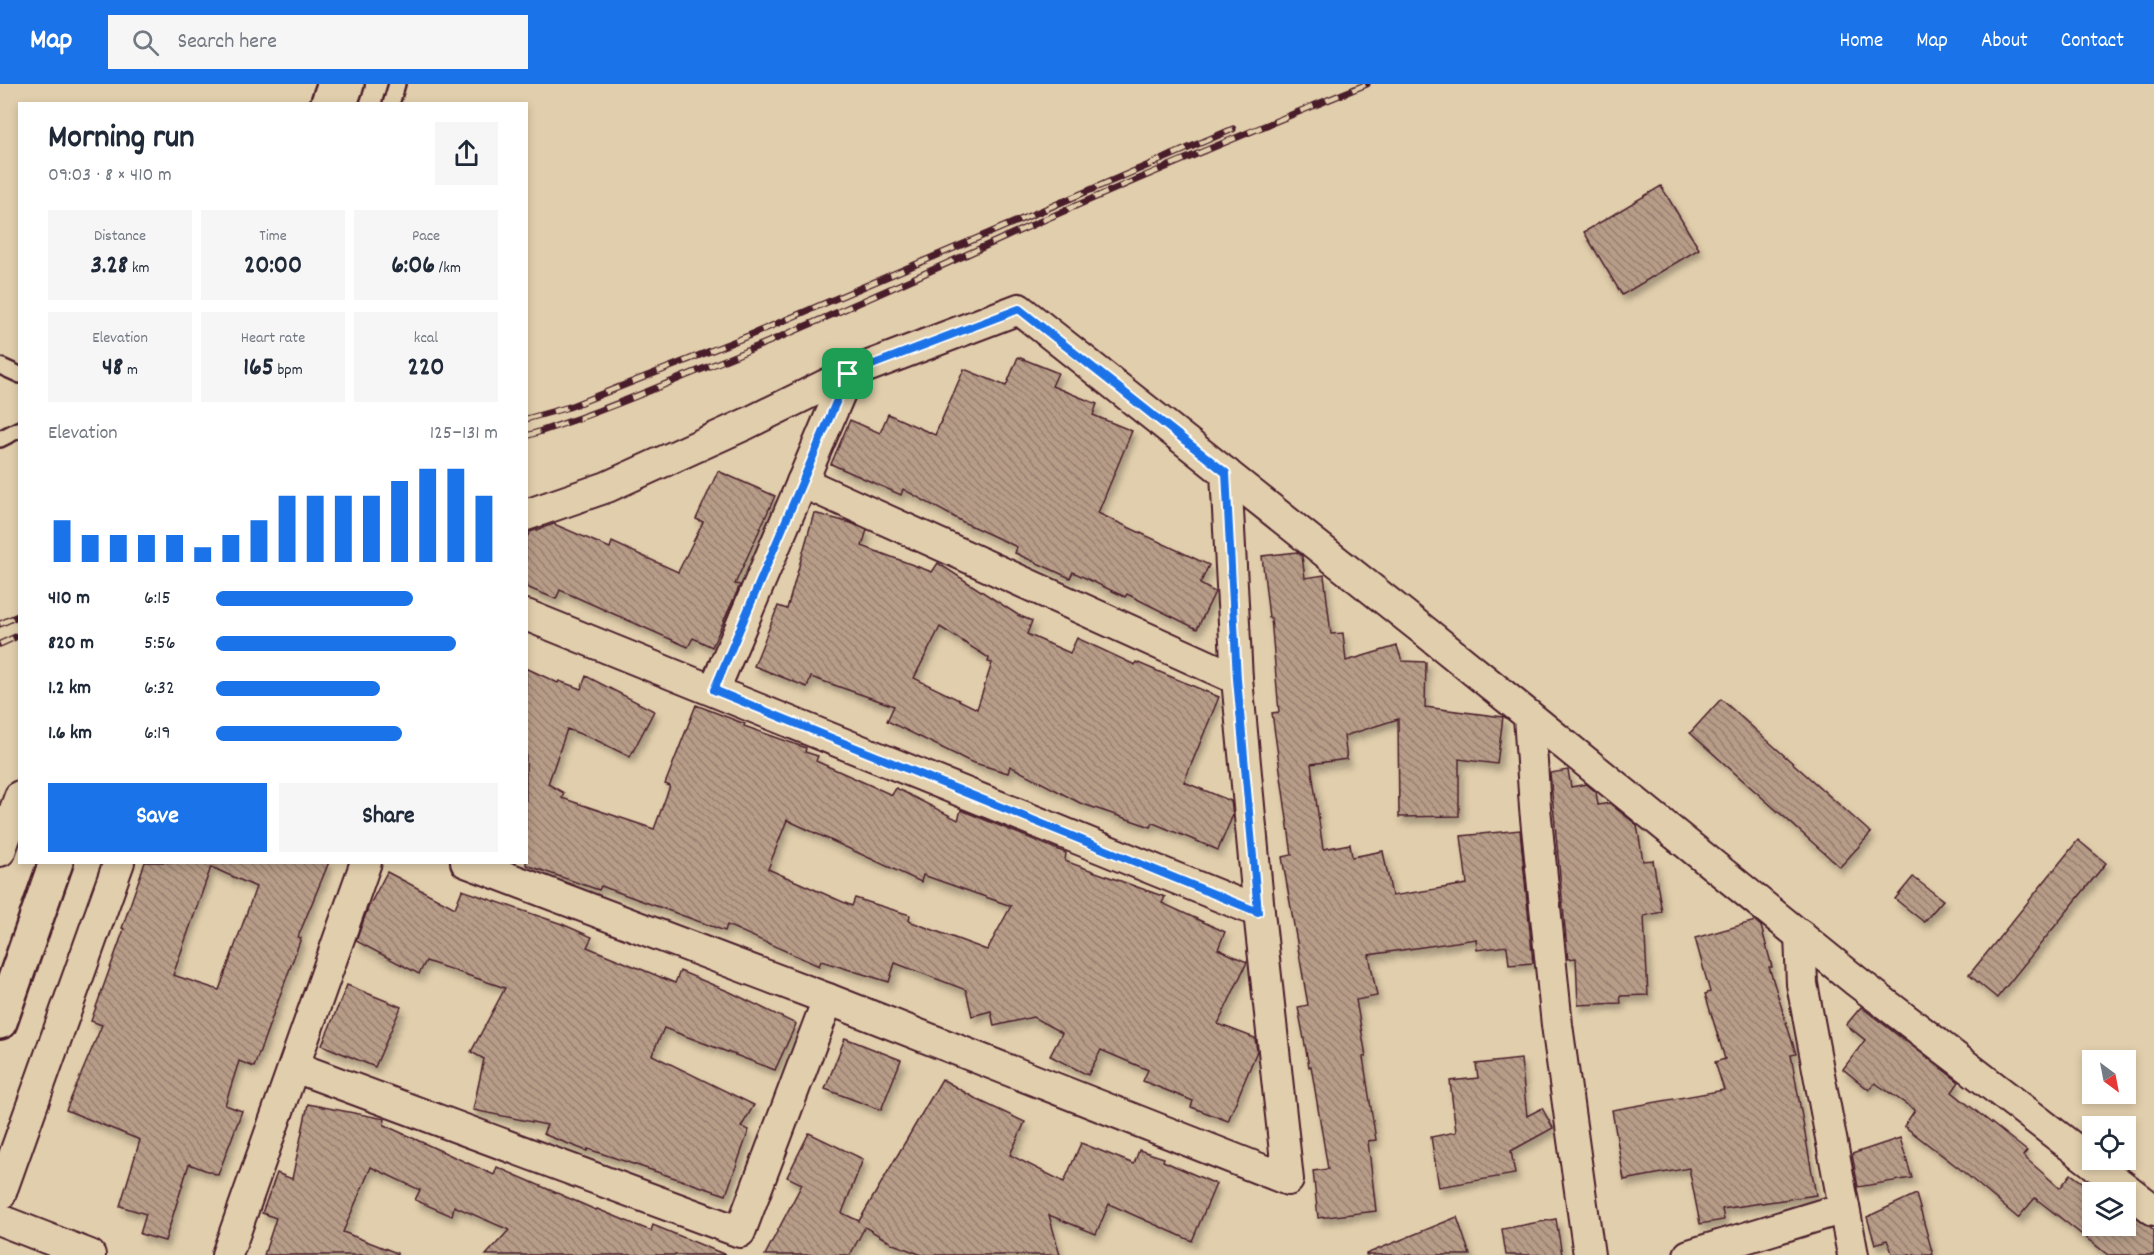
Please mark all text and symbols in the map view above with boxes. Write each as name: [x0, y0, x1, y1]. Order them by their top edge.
search box: [108, 15, 528, 69]
text: Map: [30, 22, 72, 62]
icon: search: [129, 26, 162, 59]
text: Search here: [177, 27, 277, 58]
text: Home: [1839, 27, 1883, 57]
text: Map: [1916, 27, 1948, 57]
text: About: [1981, 27, 2028, 57]
text: Contact: [2061, 27, 2124, 57]
text: Morning run: [48, 116, 195, 163]
button: share: [435, 122, 498, 185]
text: 09:03 · 8 × 410 m: [48, 162, 172, 190]
text: Distance: [94, 225, 146, 248]
text: Time: [259, 225, 287, 248]
text: Pace: [412, 225, 440, 248]
text: 3.28: [91, 248, 128, 285]
text: 20:00: [244, 248, 302, 285]
text: 6:06: [391, 248, 435, 285]
text: km: [128, 257, 149, 280]
text: /km: [435, 257, 461, 280]
text: Elevation: [92, 327, 148, 350]
text: Heart rate: [241, 327, 305, 350]
text: kcal: [414, 327, 438, 350]
pin: [822, 348, 873, 399]
text: 48: [102, 350, 123, 387]
text: 165: [243, 350, 274, 387]
text: 220: [408, 350, 444, 387]
icon: arrive: [831, 357, 864, 390]
text: m: [123, 359, 138, 382]
text: bpm: [274, 359, 303, 382]
text: Elevation: [48, 420, 118, 448]
text: 125–131 m: [430, 420, 498, 448]
text: 410 m: [48, 585, 90, 613]
text: 6:15: [144, 585, 171, 613]
text: 820 m: [48, 630, 94, 658]
text: 5:56: [144, 630, 176, 658]
text: 1.2 km: [48, 675, 91, 703]
text: 6:32: [144, 675, 175, 703]
text: 1.6 km: [48, 720, 92, 748]
text: 6:19: [144, 720, 171, 748]
button: Save: [48, 783, 267, 852]
button: Share: [279, 783, 498, 852]
north arrow: [2082, 1050, 2136, 1104]
map controls: [2082, 1050, 2136, 1236]
button: locate: [2082, 1116, 2136, 1170]
button: layers: [2082, 1182, 2136, 1236]

